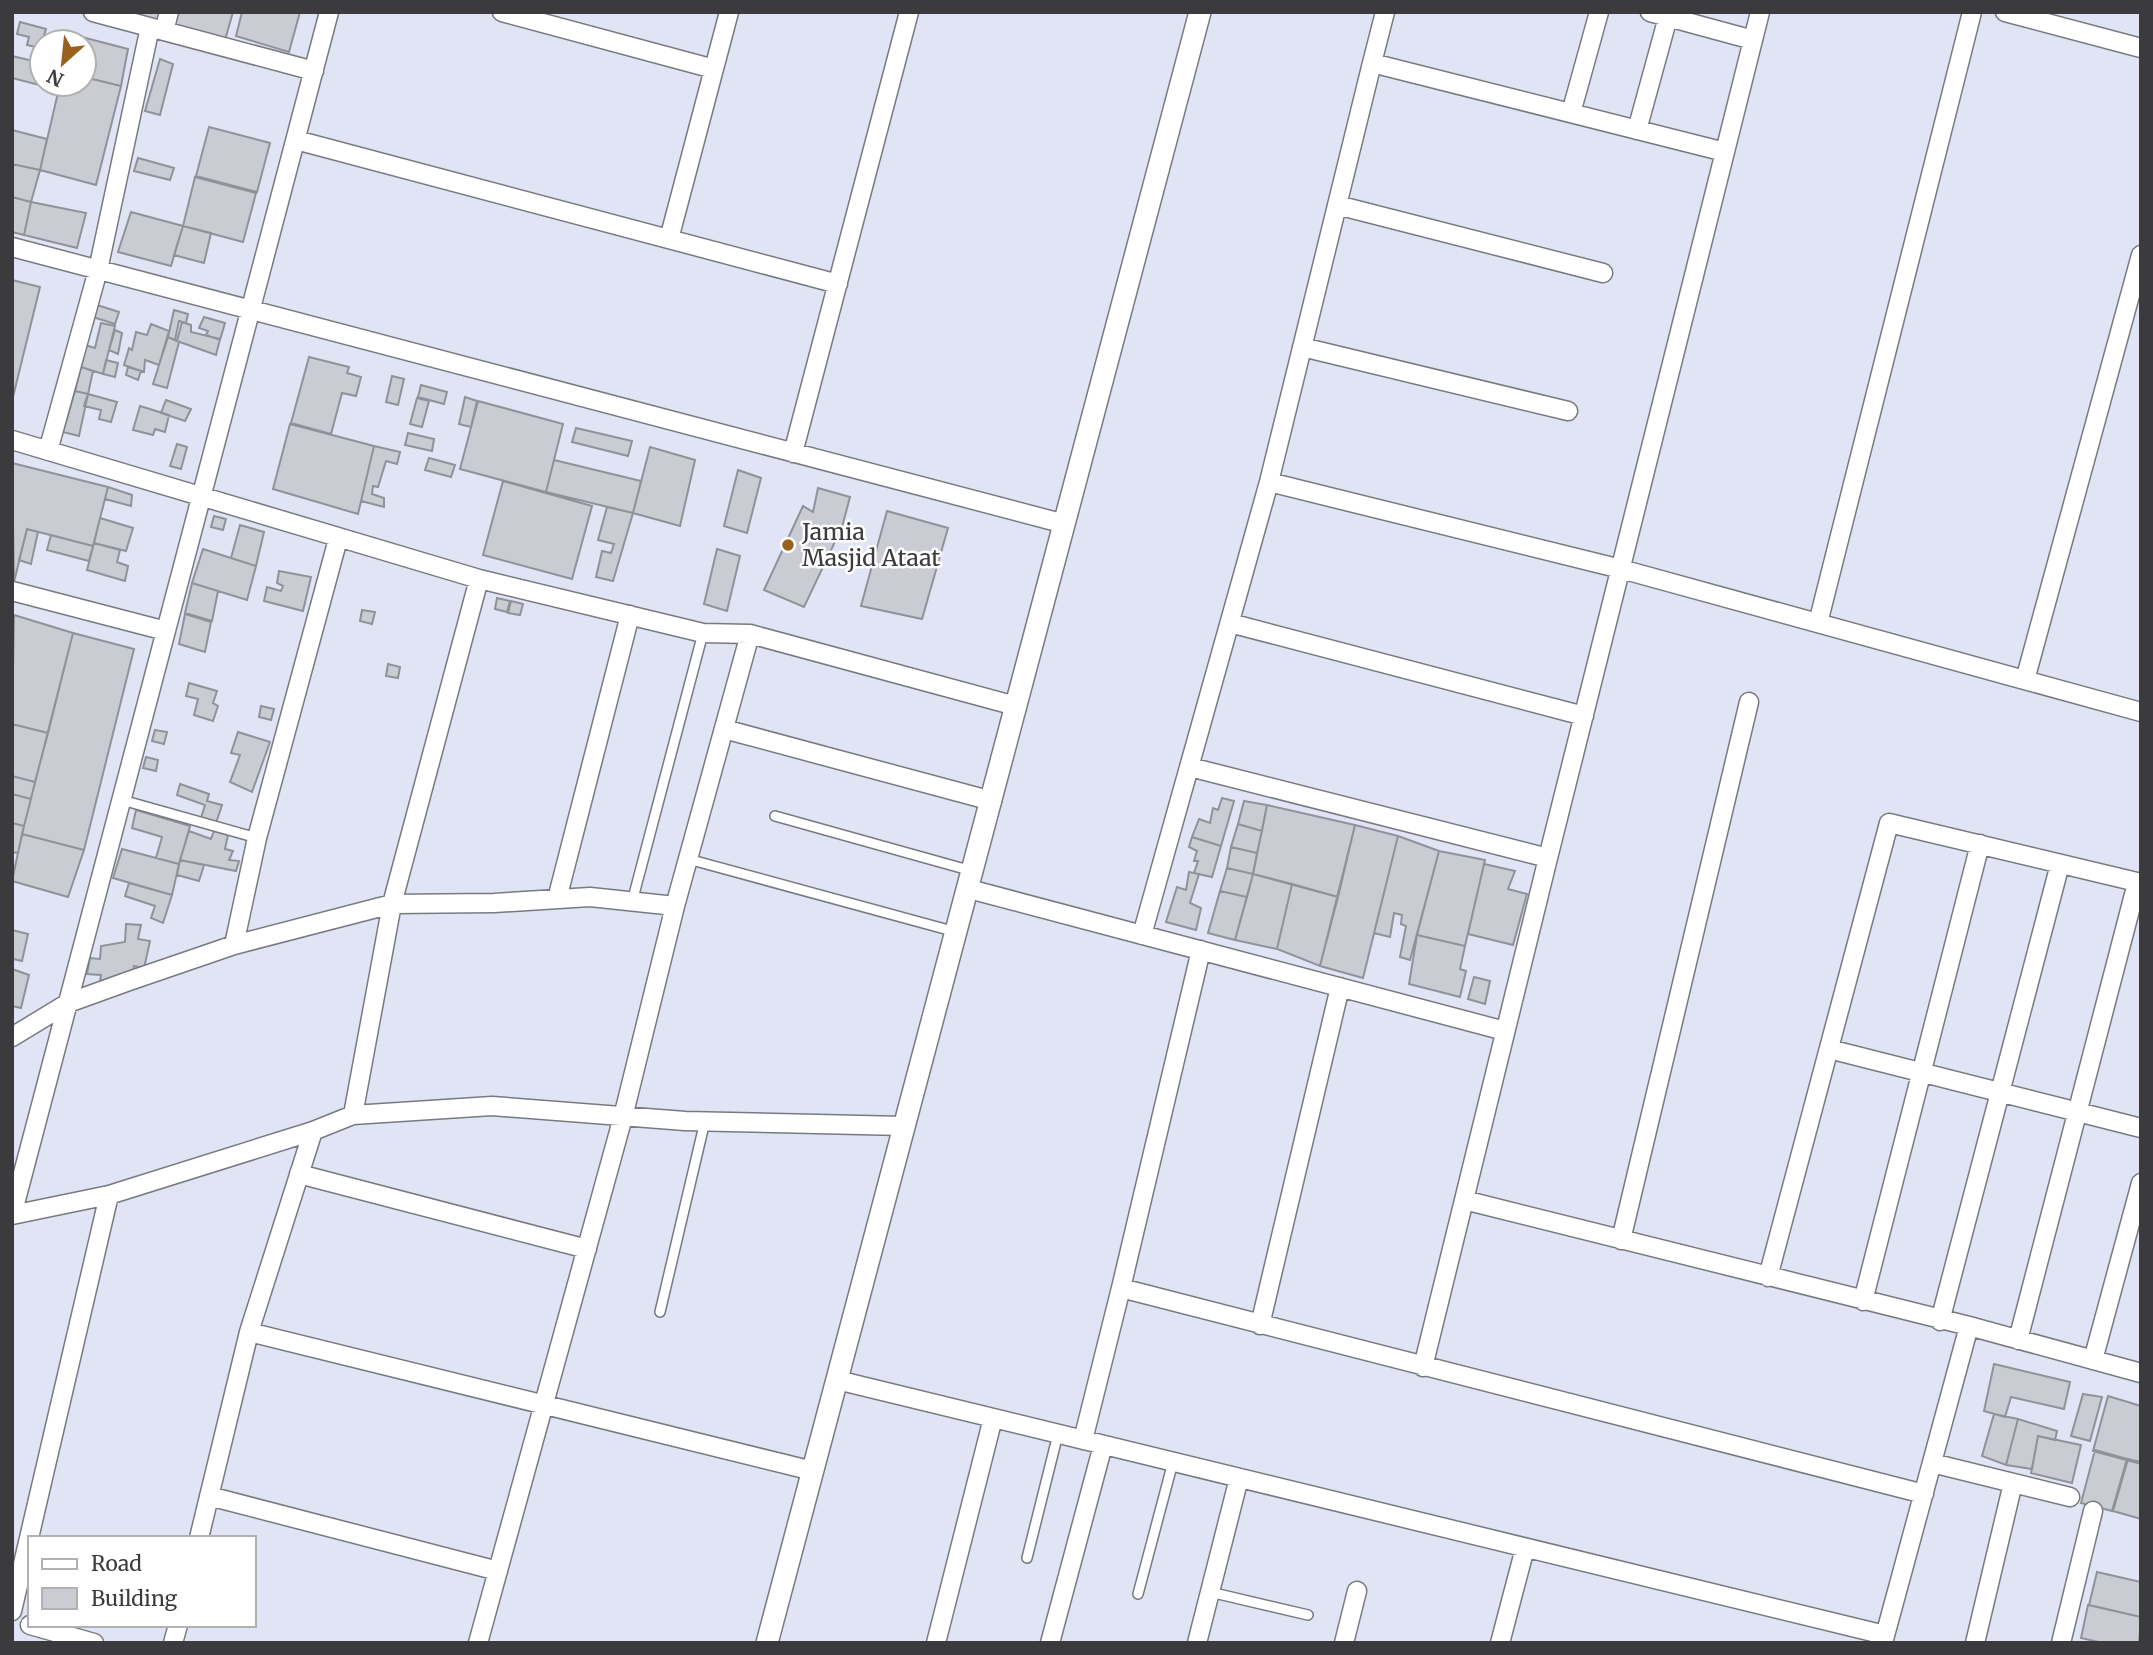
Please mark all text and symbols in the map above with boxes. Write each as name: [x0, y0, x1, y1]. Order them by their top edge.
north arrow: [28, 28, 98, 98]
text: N: [43, 64, 67, 92]
place label: Jamia Masjid Ataat: [801, 517, 940, 572]
marker: Jamia Masjid Ataat: [780, 537, 796, 553]
legend: [28, 1536, 256, 1627]
text: Road: [91, 1550, 142, 1577]
text: Building: [91, 1585, 178, 1612]

